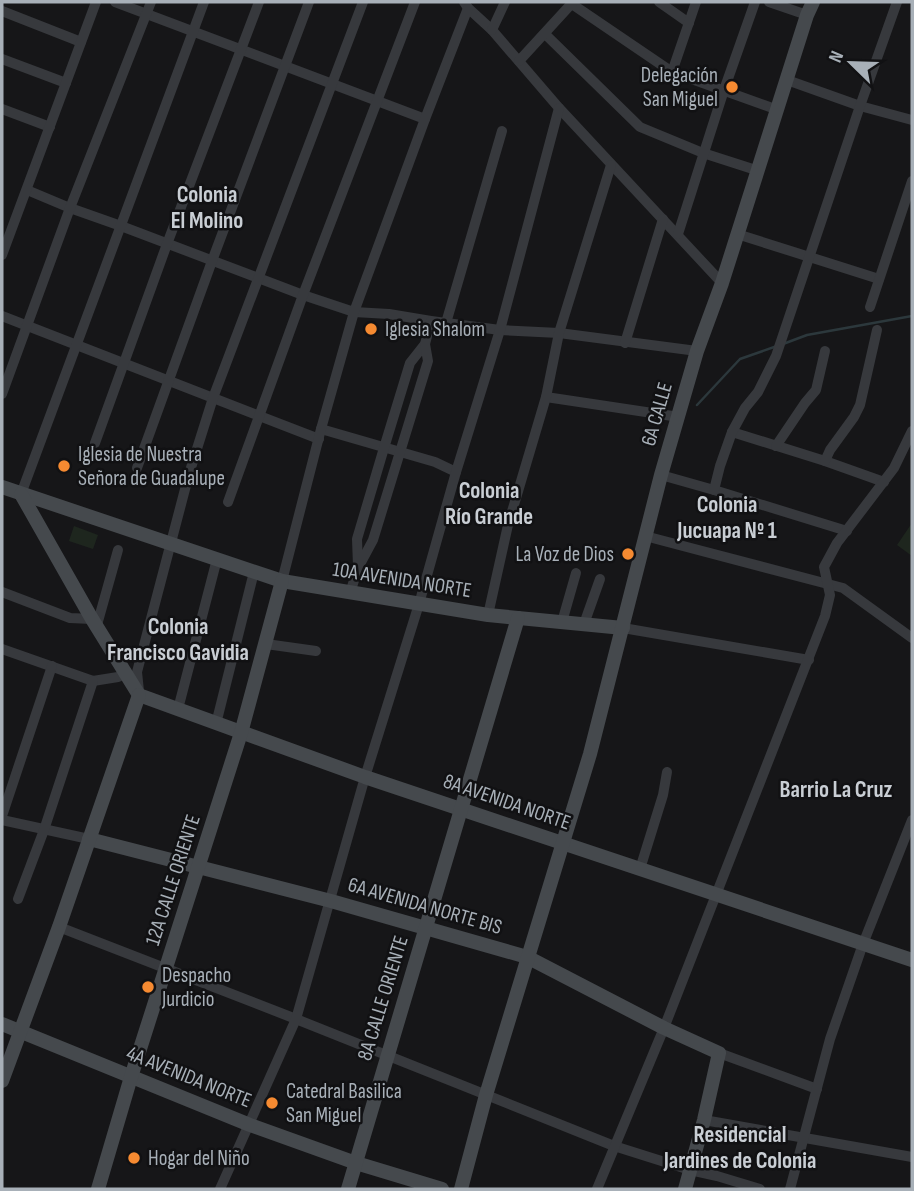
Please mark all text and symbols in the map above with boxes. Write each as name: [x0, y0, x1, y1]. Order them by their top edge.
north arrow: [816, 28, 886, 98]
text: N: [824, 48, 849, 66]
place label: Delegación San Miguel: [641, 63, 718, 112]
marker: Delegación San Miguel: [724, 79, 740, 95]
district label: Colonia El Molino: [171, 181, 243, 235]
place label: Iglesia Shalom: [385, 317, 485, 342]
marker: Iglesia Shalom: [363, 321, 379, 337]
street label: 6A CALLE: [636, 379, 678, 449]
place label: Iglesia de Nuestra Señora de Guadalupe: [78, 442, 225, 491]
marker: Iglesia de Nuestra Señora de Guadalupe: [56, 458, 72, 474]
district label: Colonia Río Grande: [445, 477, 533, 531]
district label: Colonia Jucuapa Nº 1: [676, 491, 777, 545]
place label: La Voz de Dios: [516, 542, 614, 567]
marker: La Voz de Dios: [620, 546, 636, 562]
street label: 10A AVENIDA NORTE: [331, 557, 473, 603]
district label: Colonia Francisco Gavidia: [107, 613, 249, 667]
street label: 8A AVENIDA NORTE: [440, 769, 574, 835]
district label: Barrio La Cruz: [780, 776, 893, 804]
street label: 12A CALLE ORIENTE: [140, 811, 206, 949]
street label: 6A AVENIDA NORTE BIS: [345, 872, 505, 940]
street label: 8A CALLE ORIENTE: [352, 933, 414, 1063]
place label: Despacho Jurdicio: [161, 963, 231, 1012]
marker: Despacho Jurdicio: [140, 979, 156, 995]
street label: 4A AVENIDA NORTE: [123, 1041, 255, 1113]
place label: Catedral Basilica San Miguel: [286, 1079, 402, 1128]
marker: Catedral Basilica San Miguel: [264, 1095, 280, 1111]
district label: Residencial Jardines de Colonia: [663, 1121, 816, 1175]
place label: Hogar del Niño: [148, 1146, 250, 1171]
marker: Hogar del Niño: [126, 1150, 142, 1166]

